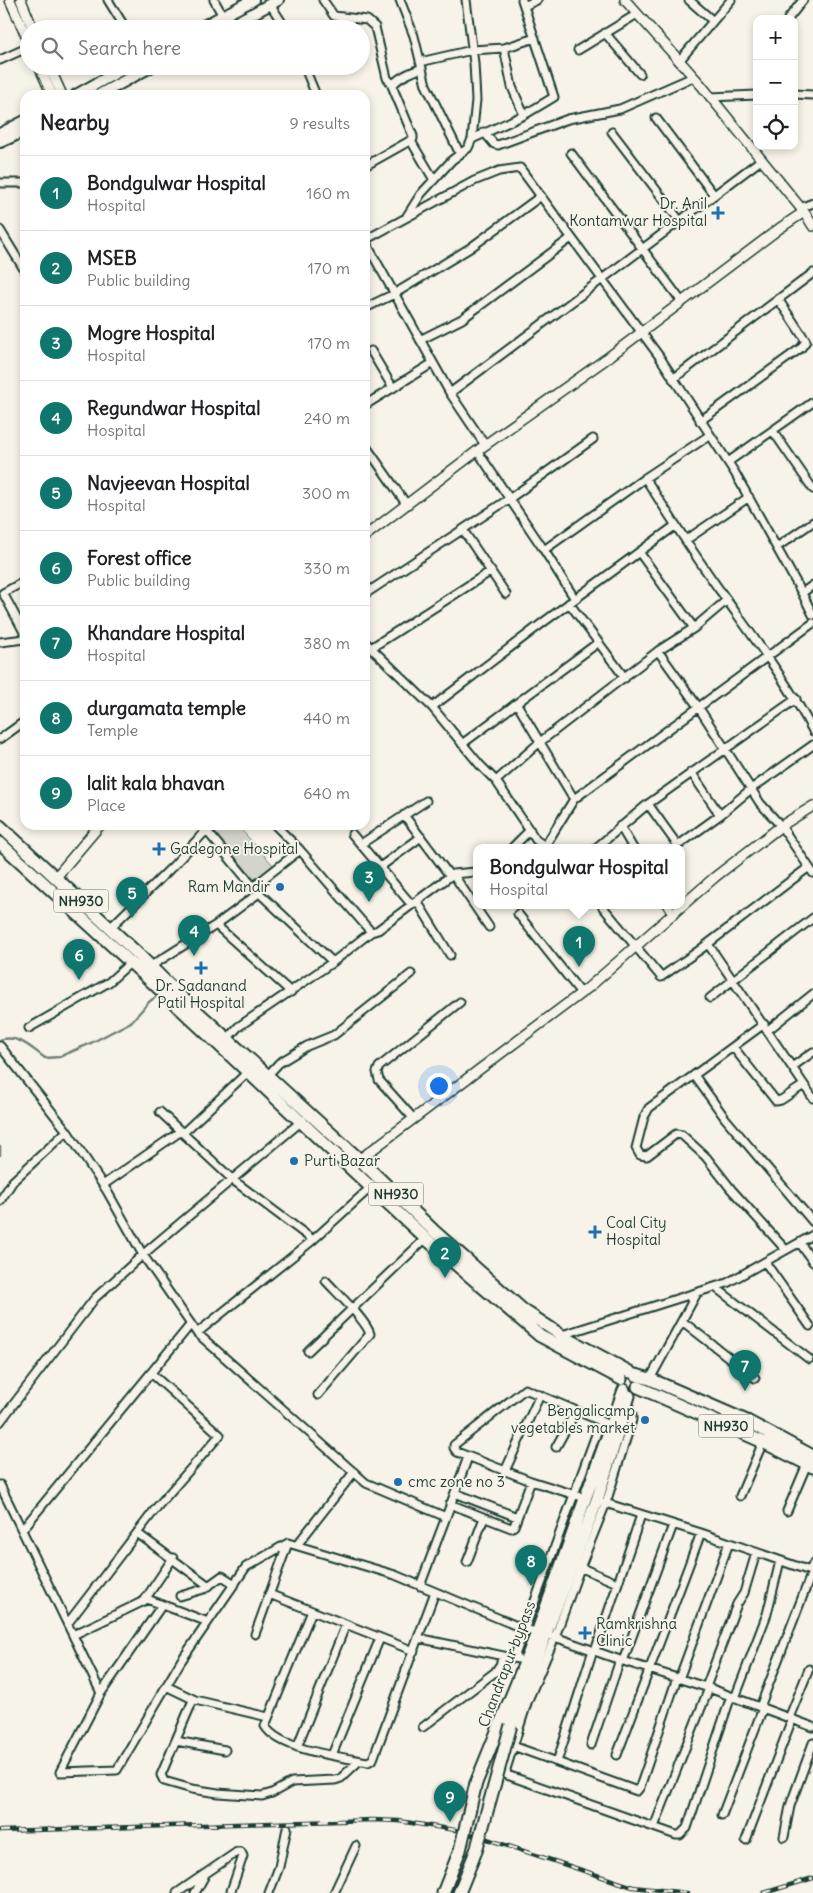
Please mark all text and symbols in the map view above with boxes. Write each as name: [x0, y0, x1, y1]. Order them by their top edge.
map controls: [753, 15, 798, 150]
button: +: [753, 15, 798, 60]
search box: [20, 20, 370, 75]
icon: search: [38, 34, 66, 62]
text: Search here: [78, 36, 181, 60]
button: −: [753, 60, 798, 105]
button: locate: [753, 105, 798, 150]
text: Nearby: [40, 109, 110, 136]
text: 9 results: [289, 113, 350, 133]
text: Bondgulwar Hospital: [87, 171, 266, 195]
text: 1: [53, 183, 59, 203]
text: 160 m: [306, 183, 350, 203]
place label: Dr. Anil Kontamwar Hospital: [569, 194, 707, 230]
text: Hospital: [87, 195, 146, 215]
marker: Dr. Anil Kontamwar Hospital: [711, 206, 725, 220]
text: MSEB: [87, 246, 137, 270]
text: 2: [52, 258, 60, 278]
text: 170 m: [307, 258, 350, 278]
text: Public building: [87, 270, 190, 290]
text: Mogre Hospital: [87, 321, 215, 345]
text: 3: [51, 333, 61, 353]
text: 170 m: [307, 333, 350, 353]
text: Hospital: [87, 345, 146, 365]
text: Regundwar Hospital: [87, 396, 260, 420]
text: 4: [51, 408, 61, 428]
text: 240 m: [304, 408, 350, 428]
text: Hospital: [87, 420, 146, 440]
text: Navjeevan Hospital: [87, 471, 250, 495]
text: 5: [51, 483, 61, 503]
text: 300 m: [302, 483, 350, 503]
text: Hospital: [87, 495, 146, 515]
text: Forest office: [87, 546, 191, 570]
text: 6: [51, 558, 61, 578]
text: 330 m: [303, 558, 350, 578]
text: Public building: [87, 570, 190, 590]
text: Khandare Hospital: [87, 621, 245, 645]
text: 7: [52, 633, 60, 653]
text: 380 m: [303, 633, 350, 653]
text: Hospital: [87, 645, 146, 665]
text: durgamata temple: [87, 696, 246, 720]
text: 8: [51, 708, 61, 728]
text: 440 m: [303, 708, 350, 728]
text: Temple: [87, 720, 138, 740]
text: lalit kala bhavan: [87, 771, 225, 795]
text: 9: [51, 783, 61, 803]
text: 640 m: [303, 783, 350, 803]
text: Place: [87, 795, 126, 815]
place label: Gadegone Hospital: [170, 839, 298, 858]
marker: Gadegone Hospital: [152, 842, 166, 856]
popup: [473, 844, 685, 909]
text: Bondgulwar Hospital: [490, 855, 668, 879]
pin: 3: [353, 861, 385, 902]
pin: 5: [116, 877, 148, 918]
place label: Ram Mandir: [188, 877, 270, 896]
text: Hospital: [490, 879, 548, 899]
marker: Ram Mandir: [274, 881, 286, 893]
road number: NH930: [54, 889, 108, 912]
pin: 4: [178, 915, 210, 956]
pin: 1: [563, 926, 595, 967]
pin: 6: [63, 939, 95, 980]
marker: Dr. Sadanand Patil Hospital: [194, 961, 208, 975]
place label: Dr. Sadanand Patil Hospital: [155, 976, 247, 1012]
your location: [426, 1073, 452, 1099]
place label: Purti Bazar: [304, 1151, 380, 1170]
marker: Purti Bazar: [288, 1155, 300, 1167]
road number: NH930: [368, 1182, 424, 1206]
place label: Coal City Hospital: [606, 1213, 666, 1249]
marker: Coal City Hospital: [588, 1225, 602, 1239]
pin: 2: [429, 1237, 461, 1278]
pin: 7: [729, 1350, 761, 1391]
place label: Bengalicamp vegetables market: [511, 1401, 635, 1437]
marker: Bengalicamp vegetables market: [639, 1414, 651, 1426]
road number: NH930: [698, 1414, 754, 1438]
place label: cmc zone no 3: [408, 1472, 505, 1491]
marker: cmc zone no 3: [392, 1476, 404, 1488]
pin: 8: [515, 1545, 547, 1586]
street label: Chandrapur bypass: [474, 1598, 539, 1730]
place label: Ramkrishna Clinic: [596, 1614, 677, 1650]
marker: Ramkrishna Clinic: [578, 1626, 592, 1640]
pin: 9: [434, 1781, 466, 1822]

